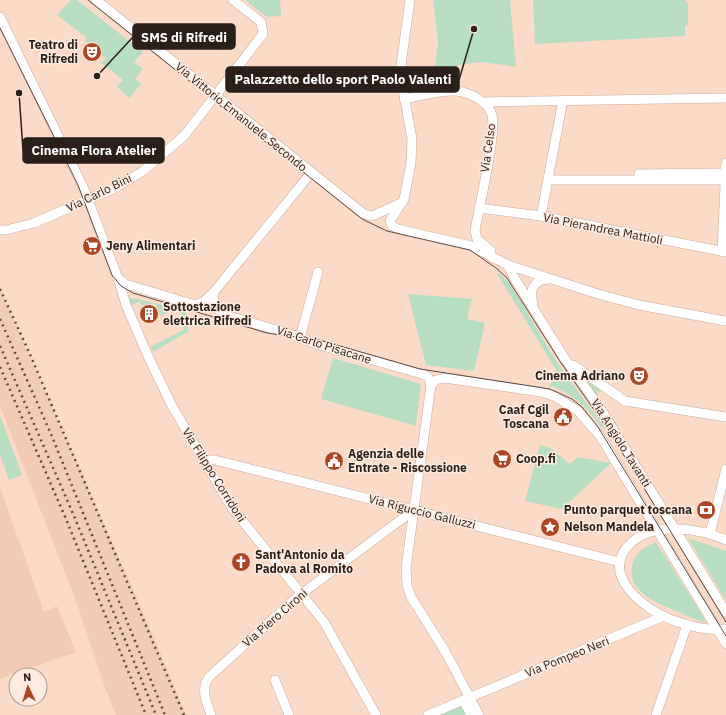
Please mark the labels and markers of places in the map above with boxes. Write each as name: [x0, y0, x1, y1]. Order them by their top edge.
callout: SMS di Rifredi: [133, 24, 235, 49]
place label: Teatro di Rifredi: [29, 37, 78, 66]
theatre icon: Teatro di Rifredi: [81, 41, 103, 63]
callout: Palazzetto dello sport Paolo Valenti: [226, 67, 459, 92]
callout: Cinema Flora Atelier: [23, 138, 164, 163]
supermarket icon: Jeny Alimentari: [81, 235, 103, 257]
place label: Jeny Alimentari: [106, 238, 195, 253]
place label: Sottostazione elettrica Rifredi: [163, 299, 252, 328]
building icon: Sottostazione elettrica Rifredi: [138, 303, 160, 325]
theatre icon: Cinema Adriano: [628, 365, 650, 387]
place label: Cinema Adriano: [535, 368, 625, 383]
place label: Caaf Cgil Toscana: [499, 402, 549, 431]
public building icon: Caaf Cgil Toscana: [552, 406, 574, 428]
place label: Agenzia delle Entrate - Riscossione: [348, 446, 467, 475]
supermarket icon: Coop.fi: [491, 448, 513, 470]
public building icon: Agenzia delle Entrate - Riscossione: [323, 450, 345, 472]
place label: Coop.fi: [516, 451, 556, 466]
bank icon: Punto parquet toscana: [695, 499, 717, 521]
place label: Punto parquet toscana: [564, 502, 692, 517]
place icon: Nelson Mandela: [539, 516, 561, 538]
place label: Nelson Mandela: [564, 519, 654, 534]
place label: Sant'Antonio da Padova al Romito: [255, 547, 353, 576]
church icon: Sant'Antonio da Padova al Romito: [230, 551, 252, 573]

